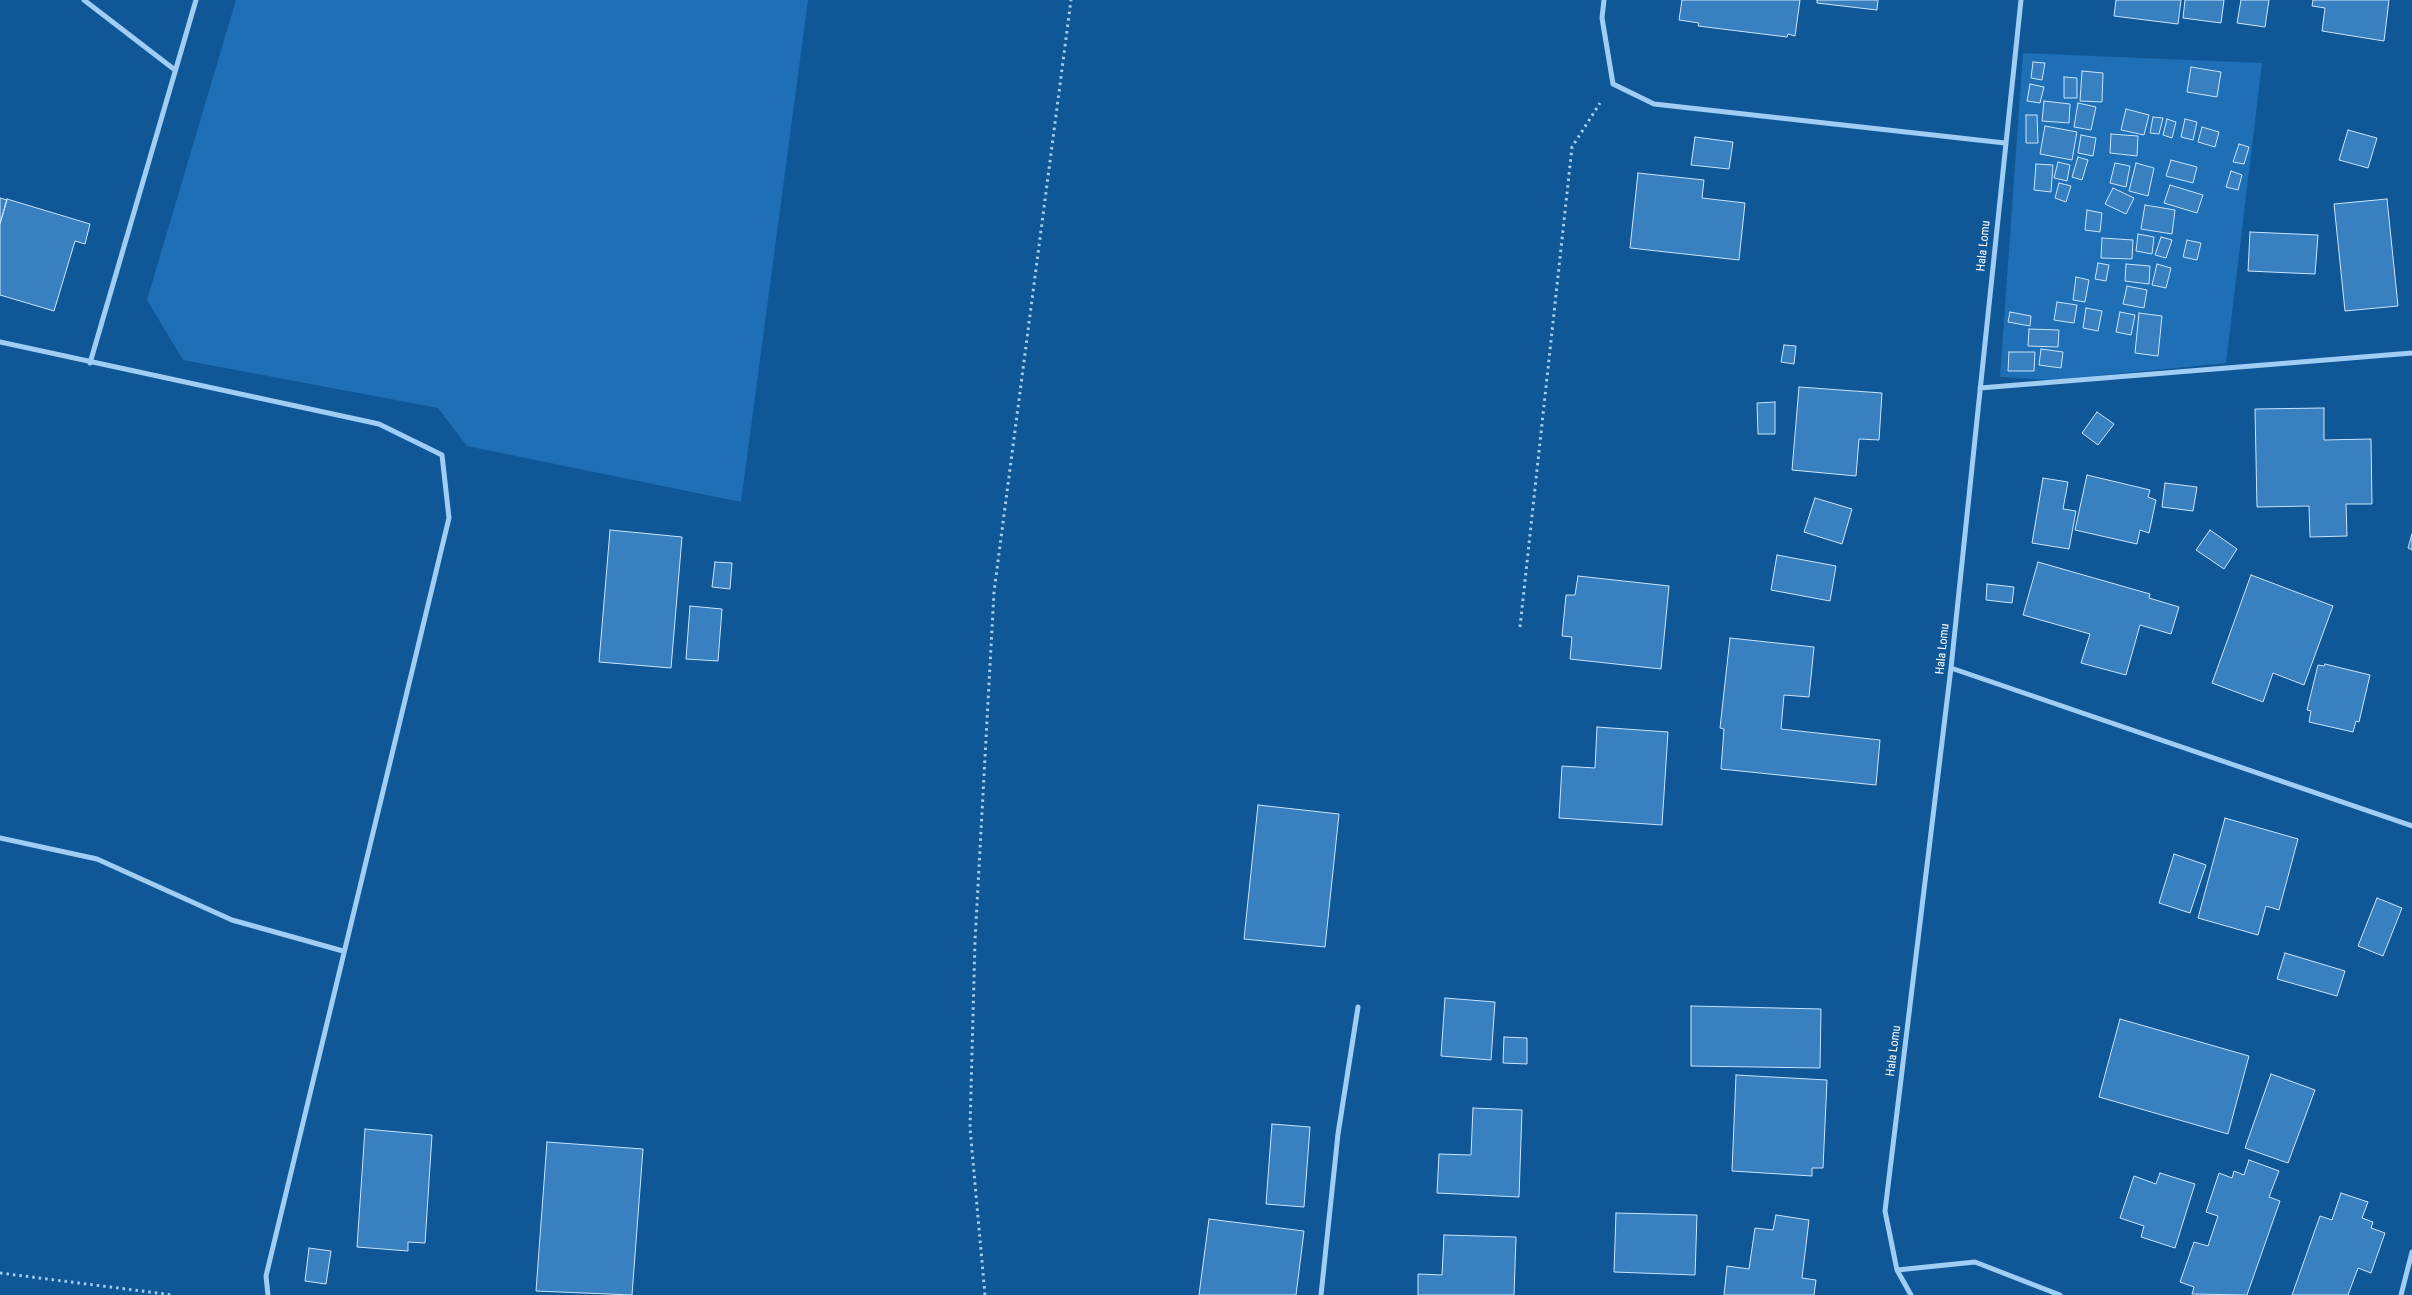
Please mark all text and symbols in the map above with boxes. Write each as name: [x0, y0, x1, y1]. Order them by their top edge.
street label: Hala Lomu: [1974, 220, 1994, 272]
street label: Hala Lomu: [1933, 623, 1953, 675]
street label: Hala Lomu: [1884, 1025, 1904, 1077]

